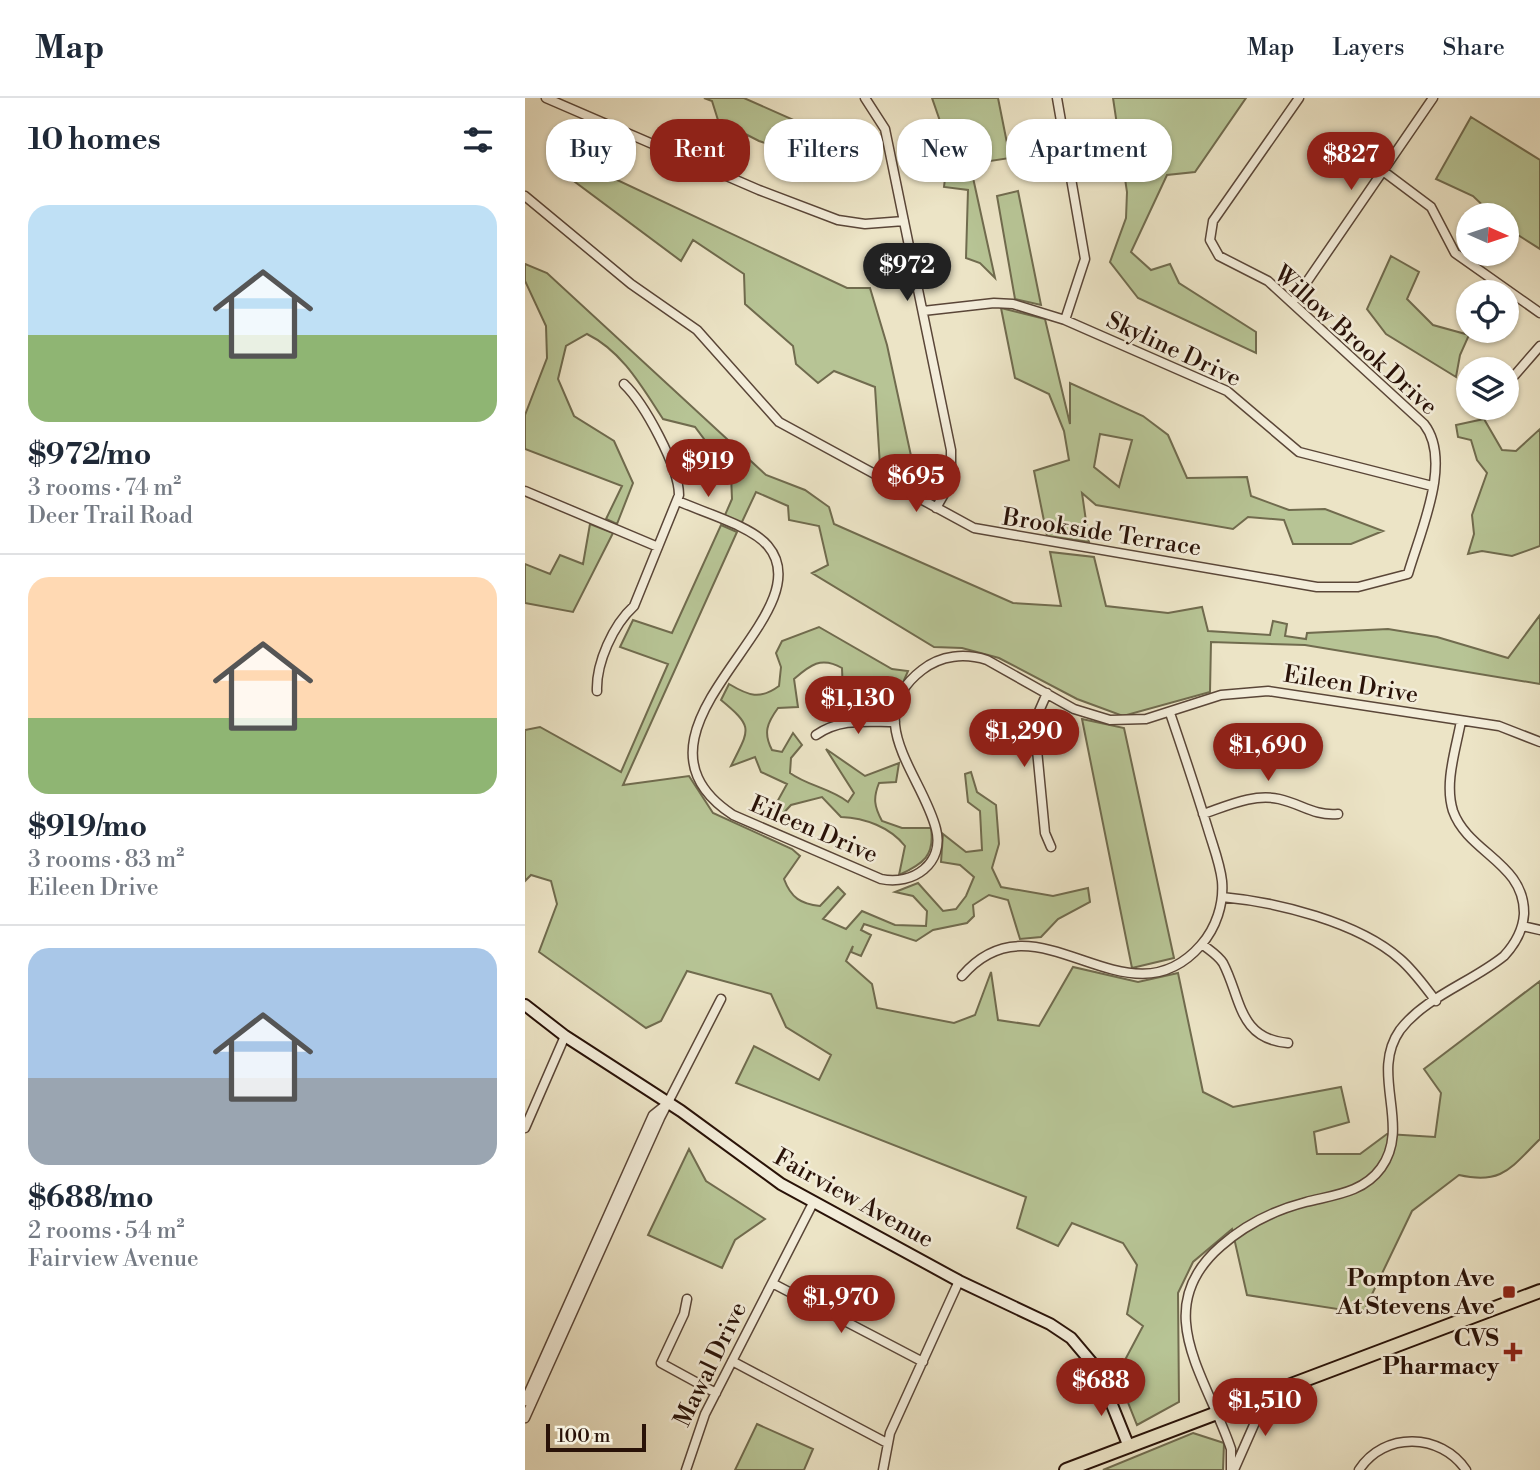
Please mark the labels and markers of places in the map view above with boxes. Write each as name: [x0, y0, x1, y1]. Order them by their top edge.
pin: $827: [1310, 132, 1392, 192]
pin: $972: [866, 244, 948, 303]
pin: $919: [667, 440, 749, 499]
pin: $695: [875, 454, 957, 514]
pin: $1,130: [801, 676, 915, 736]
pin: $1,290: [967, 710, 1081, 769]
pin: $1,690: [1211, 724, 1325, 783]
place label: Pompton Ave At Stevens Ave: [1335, 1264, 1495, 1322]
pin: $1,970: [784, 1276, 898, 1335]
marker: Pompton Ave At Stevens Ave: [1501, 1284, 1517, 1300]
place label: CVS Pharmacy: [1383, 1324, 1500, 1382]
marker: CVS Pharmacy: [1505, 1344, 1521, 1360]
pin: $688: [1060, 1358, 1142, 1418]
pin: $1,510: [1208, 1378, 1322, 1438]

